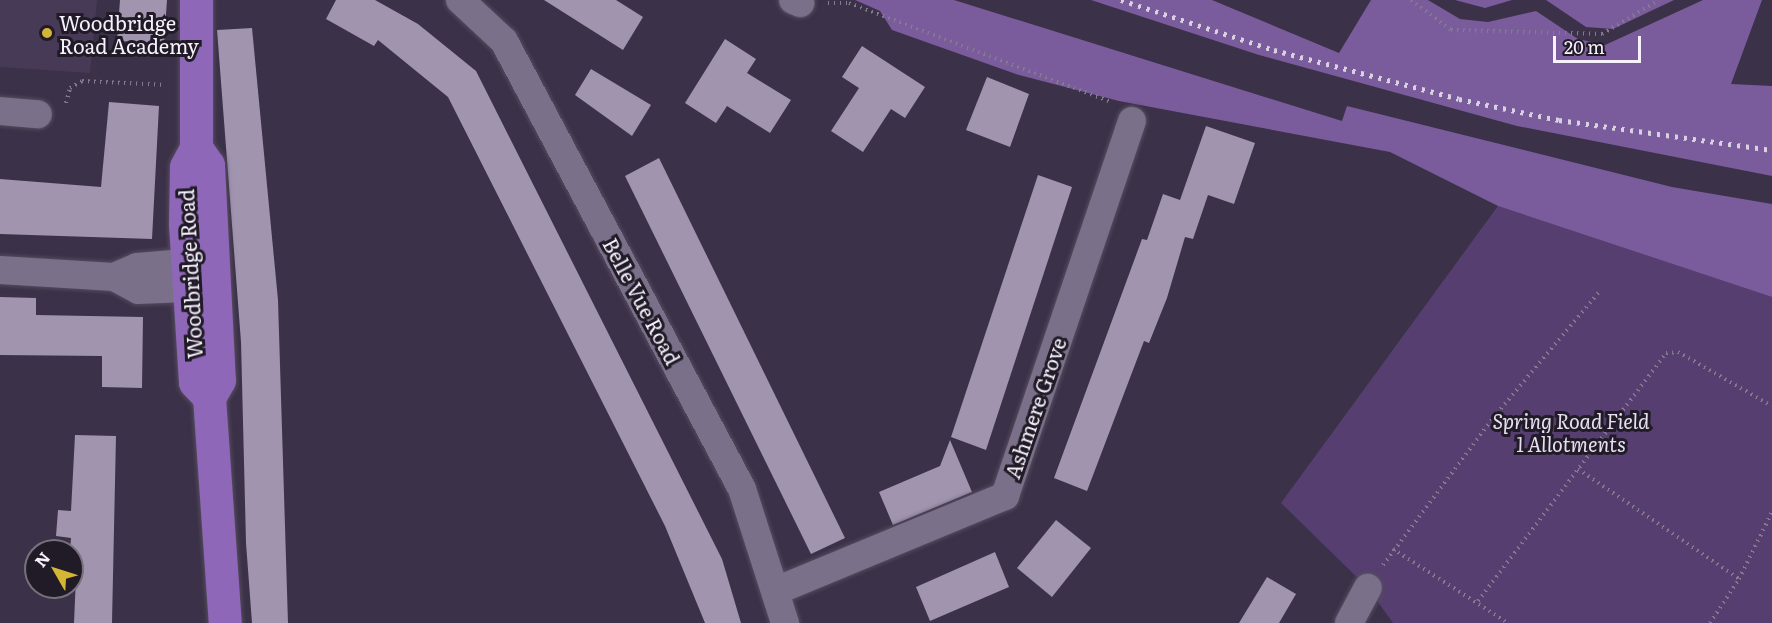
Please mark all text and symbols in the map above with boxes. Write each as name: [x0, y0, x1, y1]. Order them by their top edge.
place label: Woodbridge Road Academy: [59, 10, 199, 57]
scale bar: [1556, 24, 1644, 62]
marker: Woodbridge Road Academy: [40, 26, 54, 40]
text: 20 m: [1564, 33, 1605, 60]
street label: Woodbridge Road: [174, 189, 206, 359]
street label: Belle Vue Road: [599, 234, 685, 368]
street label: Ashmere Grove: [1000, 334, 1070, 482]
park label: Spring Road Field 1 Allotments: [1493, 408, 1649, 455]
north arrow: [24, 539, 84, 599]
text: N: [28, 546, 55, 572]

